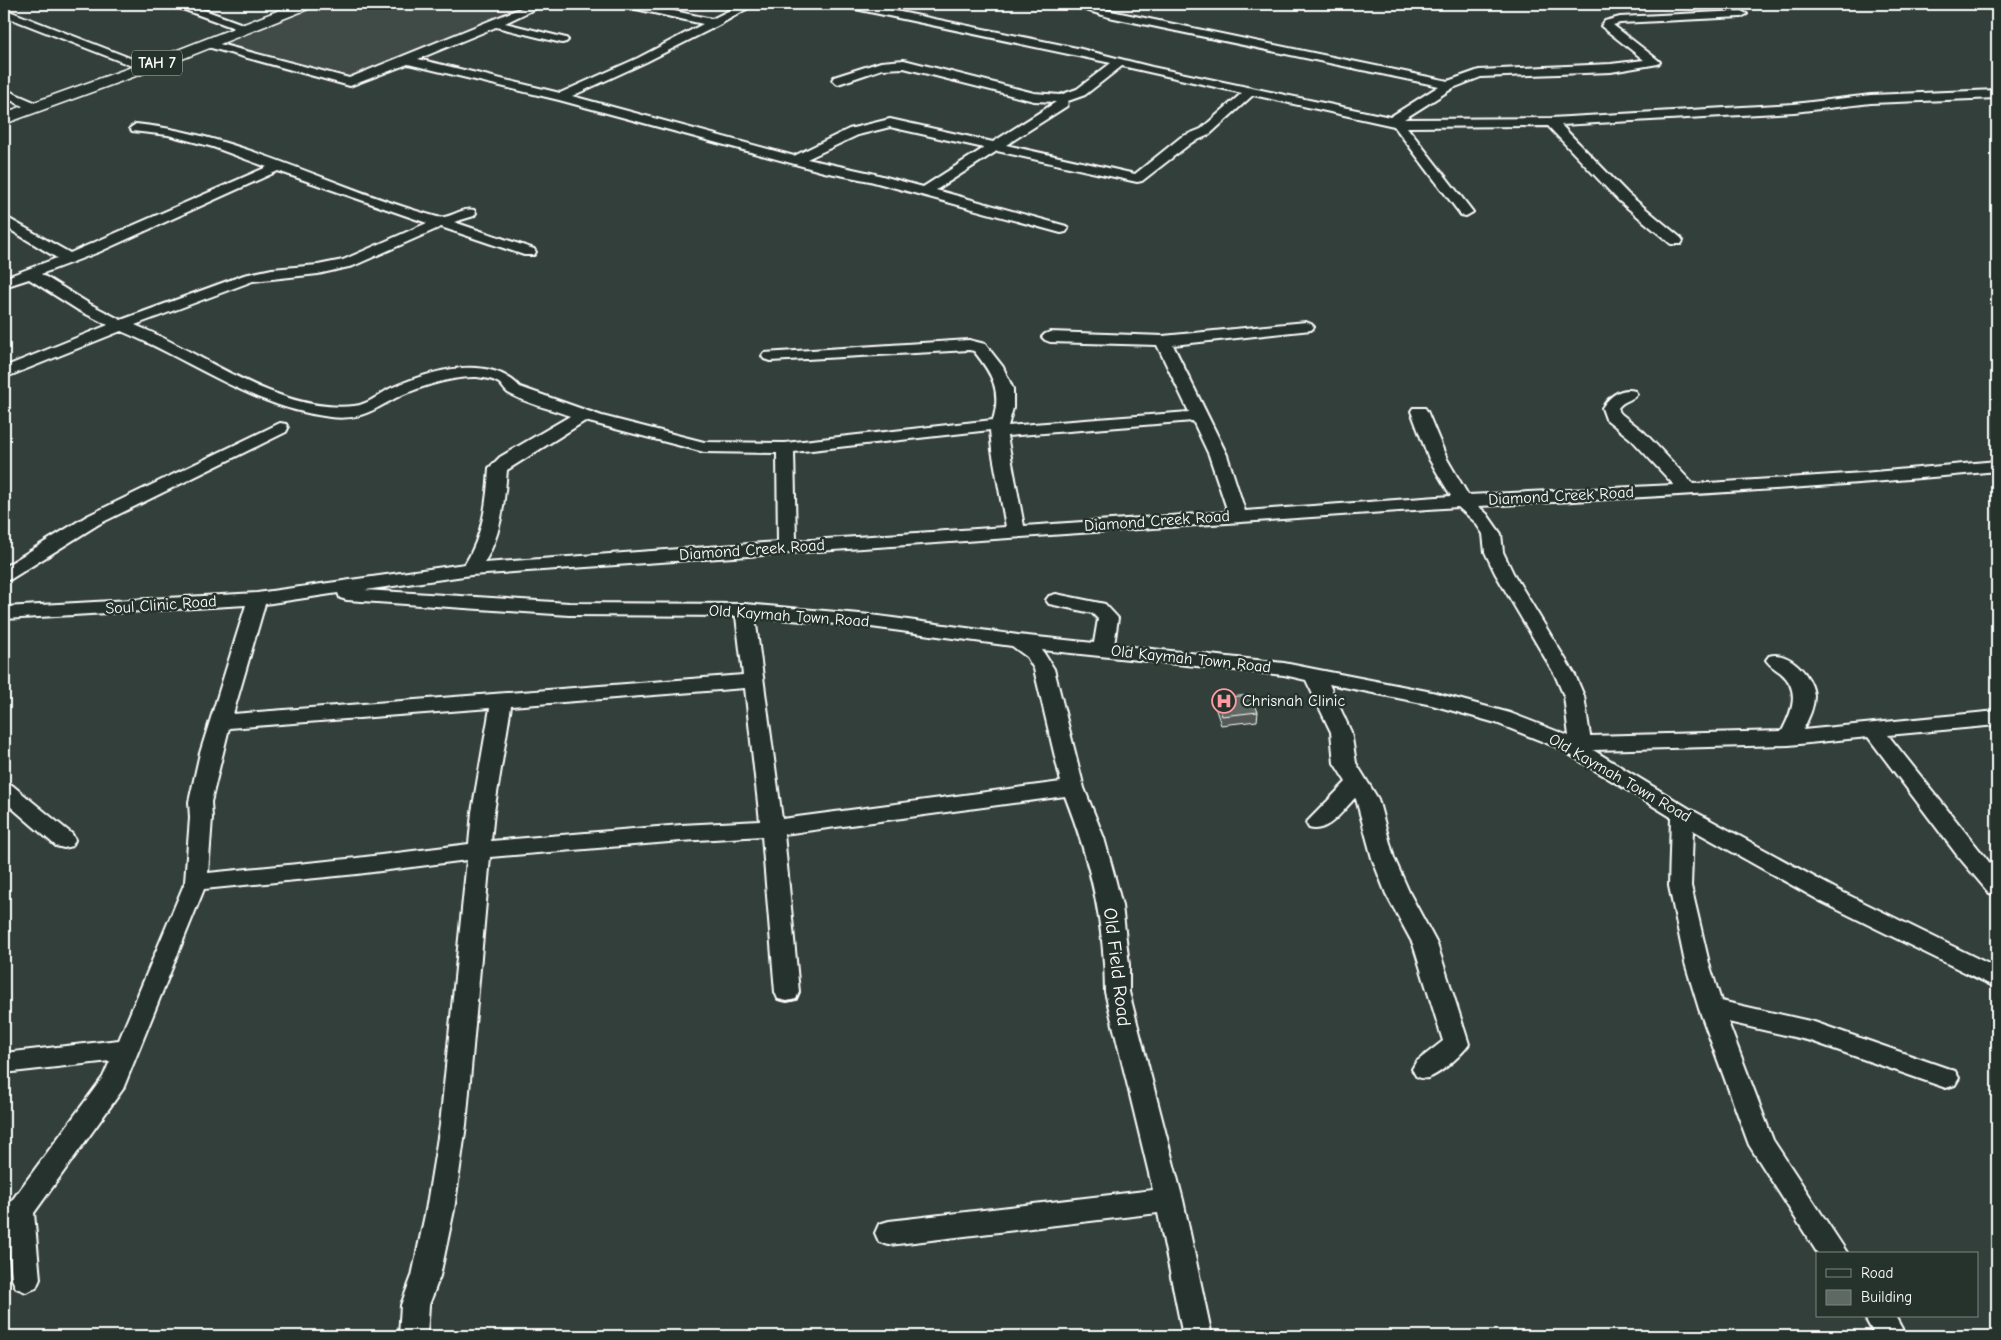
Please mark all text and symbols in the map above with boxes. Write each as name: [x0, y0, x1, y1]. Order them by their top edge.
road number: TAH 7: [132, 50, 182, 76]
street label: Diamond Creek Road: [1488, 483, 1634, 509]
street label: Diamond Creek Road: [1084, 507, 1230, 535]
street label: Diamond Creek Road: [679, 536, 825, 564]
street label: Soul Clinic Road: [105, 592, 217, 618]
street label: Old Kaymah Town Road: [708, 601, 870, 631]
street label: Old Kaymah Town Road: [1110, 642, 1272, 676]
hospital icon: Chrisnah Clinic: [1211, 688, 1237, 714]
place label: Chrisnah Clinic: [1242, 692, 1346, 710]
street label: Old Kaymah Town Road: [1546, 730, 1694, 826]
street label: Old Field Road: [1099, 907, 1135, 1027]
legend: [1816, 1252, 1978, 1318]
text: Road: [1861, 1264, 1893, 1282]
text: Building: [1861, 1288, 1912, 1306]

